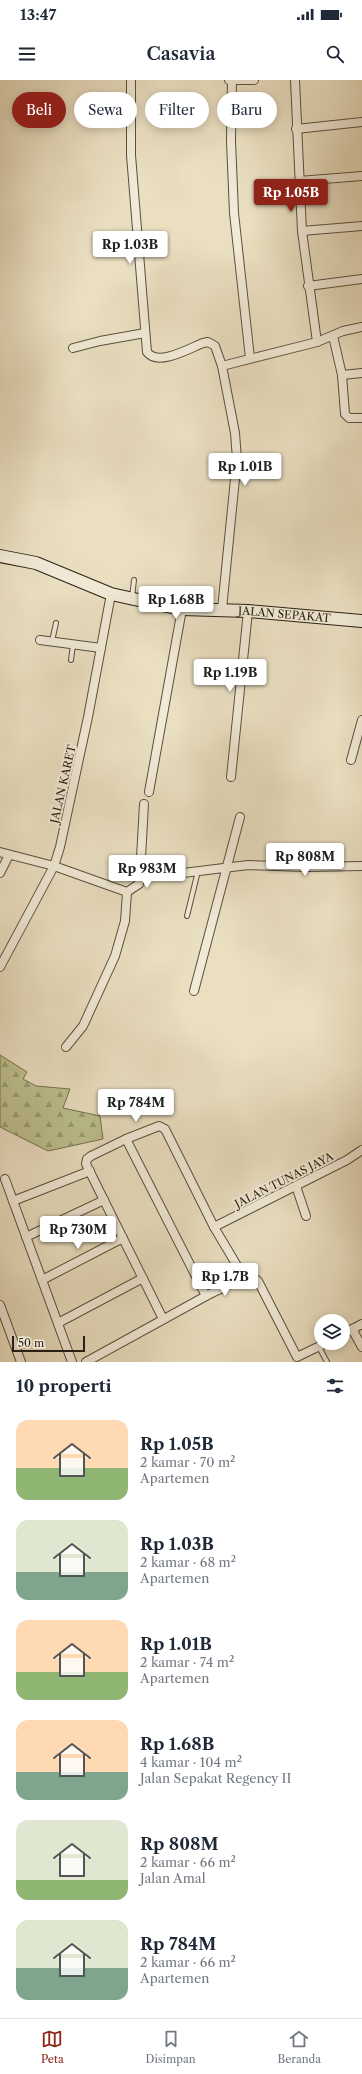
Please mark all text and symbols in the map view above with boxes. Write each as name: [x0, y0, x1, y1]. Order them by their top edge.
text: 13:47: [20, 5, 56, 24]
icon: menu: [16, 43, 38, 65]
text: Casavia: [146, 43, 216, 65]
icon: search: [324, 43, 346, 65]
chip: Beli: [12, 92, 66, 128]
chip: Sewa: [74, 92, 137, 128]
chip: Filter: [145, 92, 209, 128]
chip: Baru: [217, 92, 277, 128]
pin: Rp 1.05B: [250, 179, 332, 213]
text: Rp 1.05B: [263, 184, 319, 200]
pin: Rp 1.03B: [89, 231, 171, 265]
text: Rp 1.03B: [102, 236, 158, 252]
pin: Rp 1.01B: [204, 453, 286, 487]
text: Rp 1.01B: [217, 458, 273, 474]
pin: Rp 1.68B: [135, 586, 217, 620]
text: Rp 1.68B: [148, 591, 204, 607]
street label: JALAN SEPAKAT: [236, 604, 332, 625]
pin: Rp 1.19B: [189, 659, 271, 693]
text: Rp 1.19B: [203, 664, 257, 680]
street label: JALAN KARET: [47, 743, 79, 827]
pin: Rp 808M: [268, 843, 342, 877]
text: Rp 808M: [275, 848, 335, 864]
pin: Rp 983M: [110, 855, 184, 889]
text: Rp 983M: [118, 860, 176, 876]
pin: Rp 784M: [99, 1089, 173, 1123]
text: Rp 784M: [107, 1094, 165, 1110]
street label: JALAN TUNAS JAYA: [230, 1149, 336, 1212]
pin: Rp 730M: [41, 1216, 115, 1250]
text: Rp 730M: [49, 1221, 107, 1237]
pin: Rp 1.7B: [188, 1263, 262, 1297]
text: Rp 1.7B: [201, 1268, 249, 1284]
map controls: [314, 1314, 350, 1350]
button: layers: [314, 1314, 350, 1350]
scale bar: [12, 1334, 85, 1353]
text: 50 m: [18, 1336, 44, 1350]
icon: filters: [324, 1375, 346, 1397]
text: 10 properti: [16, 1376, 112, 1396]
text: Rp 1.05B: [140, 1434, 214, 1454]
icon: home: [48, 1436, 96, 1484]
text: 2 kamar · 70 m²: [140, 1454, 235, 1470]
text: Apartemen: [140, 1470, 209, 1486]
text: Rp 1.03B: [140, 1534, 214, 1554]
icon: home: [48, 1536, 96, 1584]
text: 2 kamar · 68 m²: [140, 1554, 236, 1570]
text: Apartemen: [140, 1570, 209, 1586]
text: Rp 1.01B: [140, 1634, 212, 1654]
icon: home: [48, 1636, 96, 1684]
text: 2 kamar · 74 m²: [140, 1654, 234, 1670]
text: Apartemen: [140, 1670, 209, 1686]
text: Rp 1.68B: [140, 1734, 214, 1754]
icon: home: [48, 1736, 96, 1784]
text: 4 kamar · 104 m²: [140, 1754, 242, 1770]
text: Jalan Sepakat Regency II: [140, 1770, 291, 1786]
text: Rp 808M: [140, 1834, 219, 1854]
icon: home: [48, 1836, 96, 1884]
text: 2 kamar · 66 m²: [140, 1854, 236, 1870]
text: Jalan Amal: [140, 1870, 206, 1886]
text: Rp 784M: [140, 1934, 216, 1954]
icon: home: [48, 1936, 96, 1984]
text: 2 kamar · 66 m²: [140, 1954, 236, 1970]
text: Apartemen: [140, 1970, 209, 1986]
tab: Peta: [41, 2028, 64, 2066]
tab: Disimpan: [146, 2028, 196, 2066]
tab: Beranda: [277, 2028, 321, 2066]

